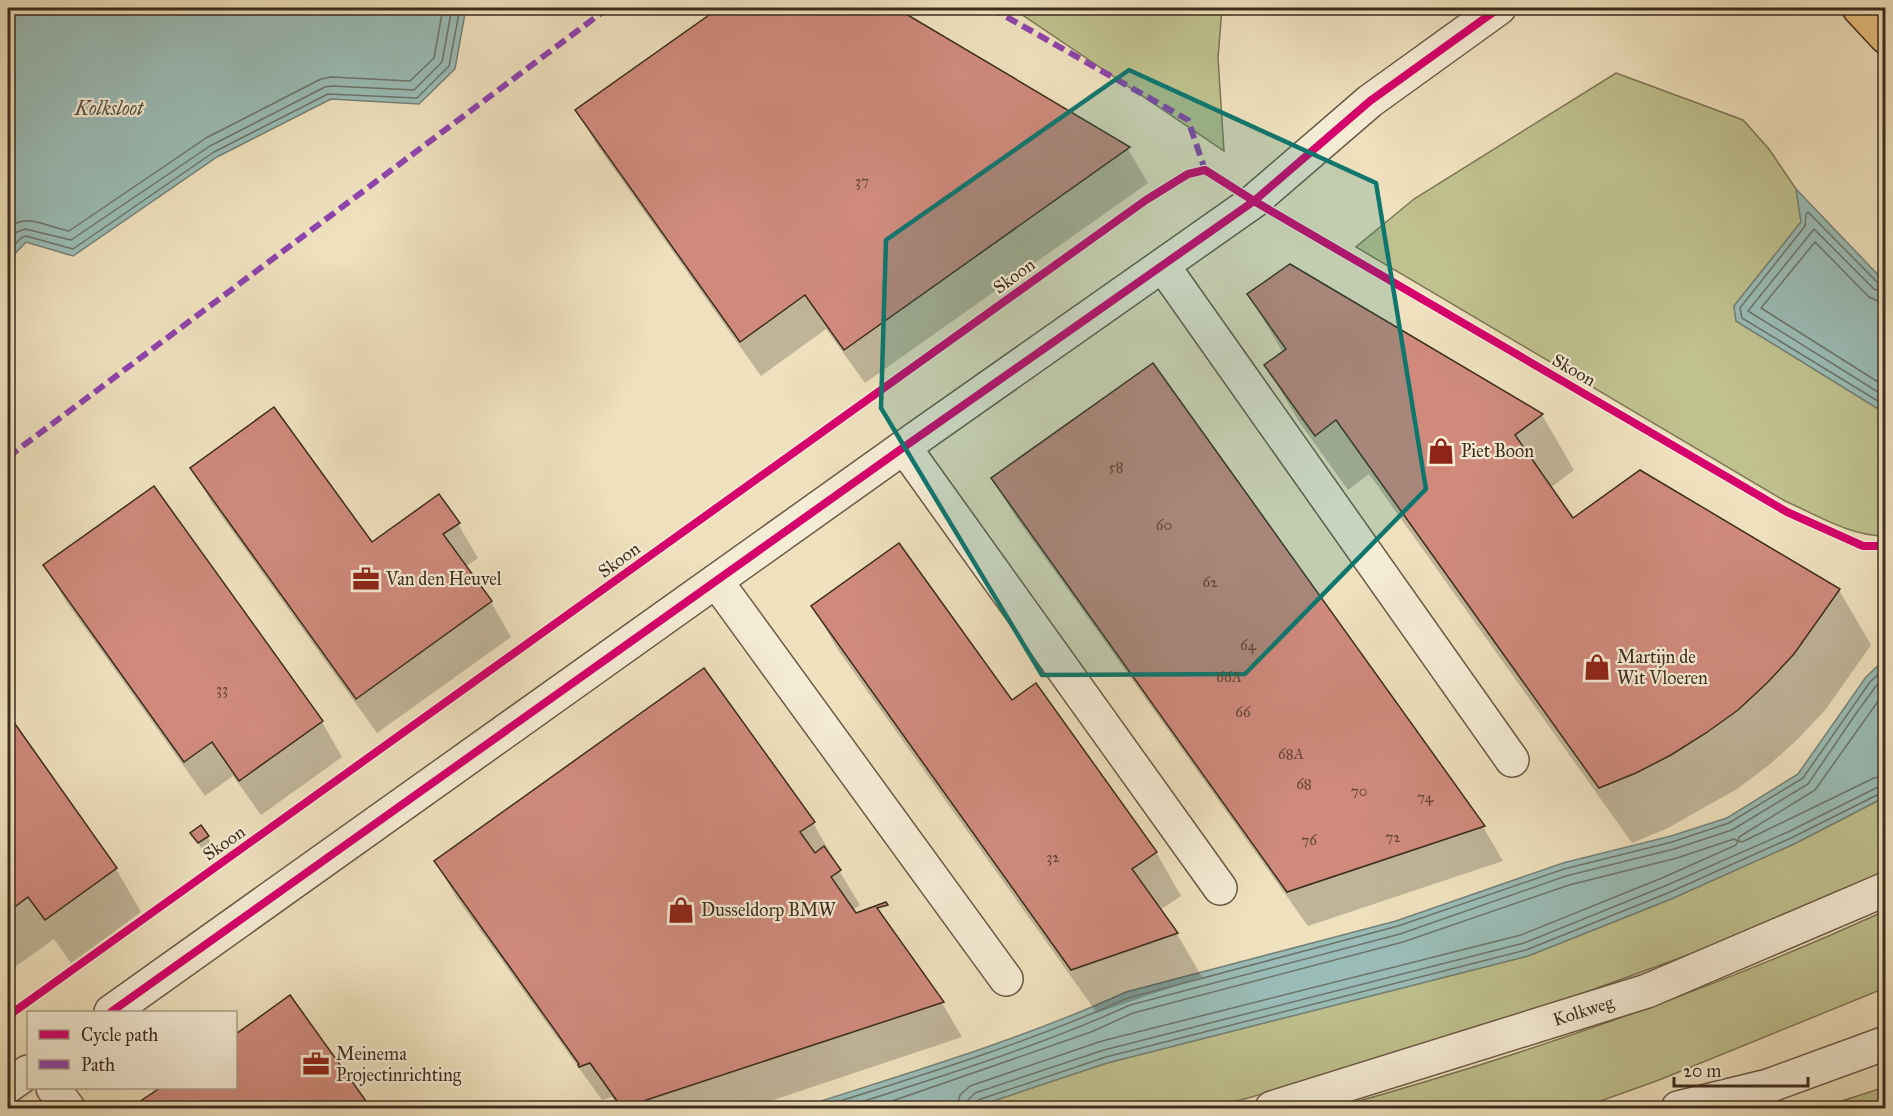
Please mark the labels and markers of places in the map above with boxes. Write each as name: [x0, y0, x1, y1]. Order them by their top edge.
shop icon: Piet Boon: [1426, 436, 1456, 466]
place label: Piet Boon: [1461, 440, 1534, 462]
office icon: Van den Heuvel: [351, 564, 381, 594]
place label: Van den Heuvel: [385, 568, 502, 590]
place label: Martijn de Wit Vloeren: [1617, 646, 1708, 689]
shop icon: Martijn de Wit Vloeren: [1582, 652, 1612, 682]
shop icon: Dusseldorp BMW: [666, 895, 696, 925]
place label: Dusseldorp BMW: [701, 899, 836, 921]
place label: Meinema Projectinrichting: [336, 1043, 462, 1087]
office icon: Meinema Projectinrichting: [301, 1049, 331, 1079]

